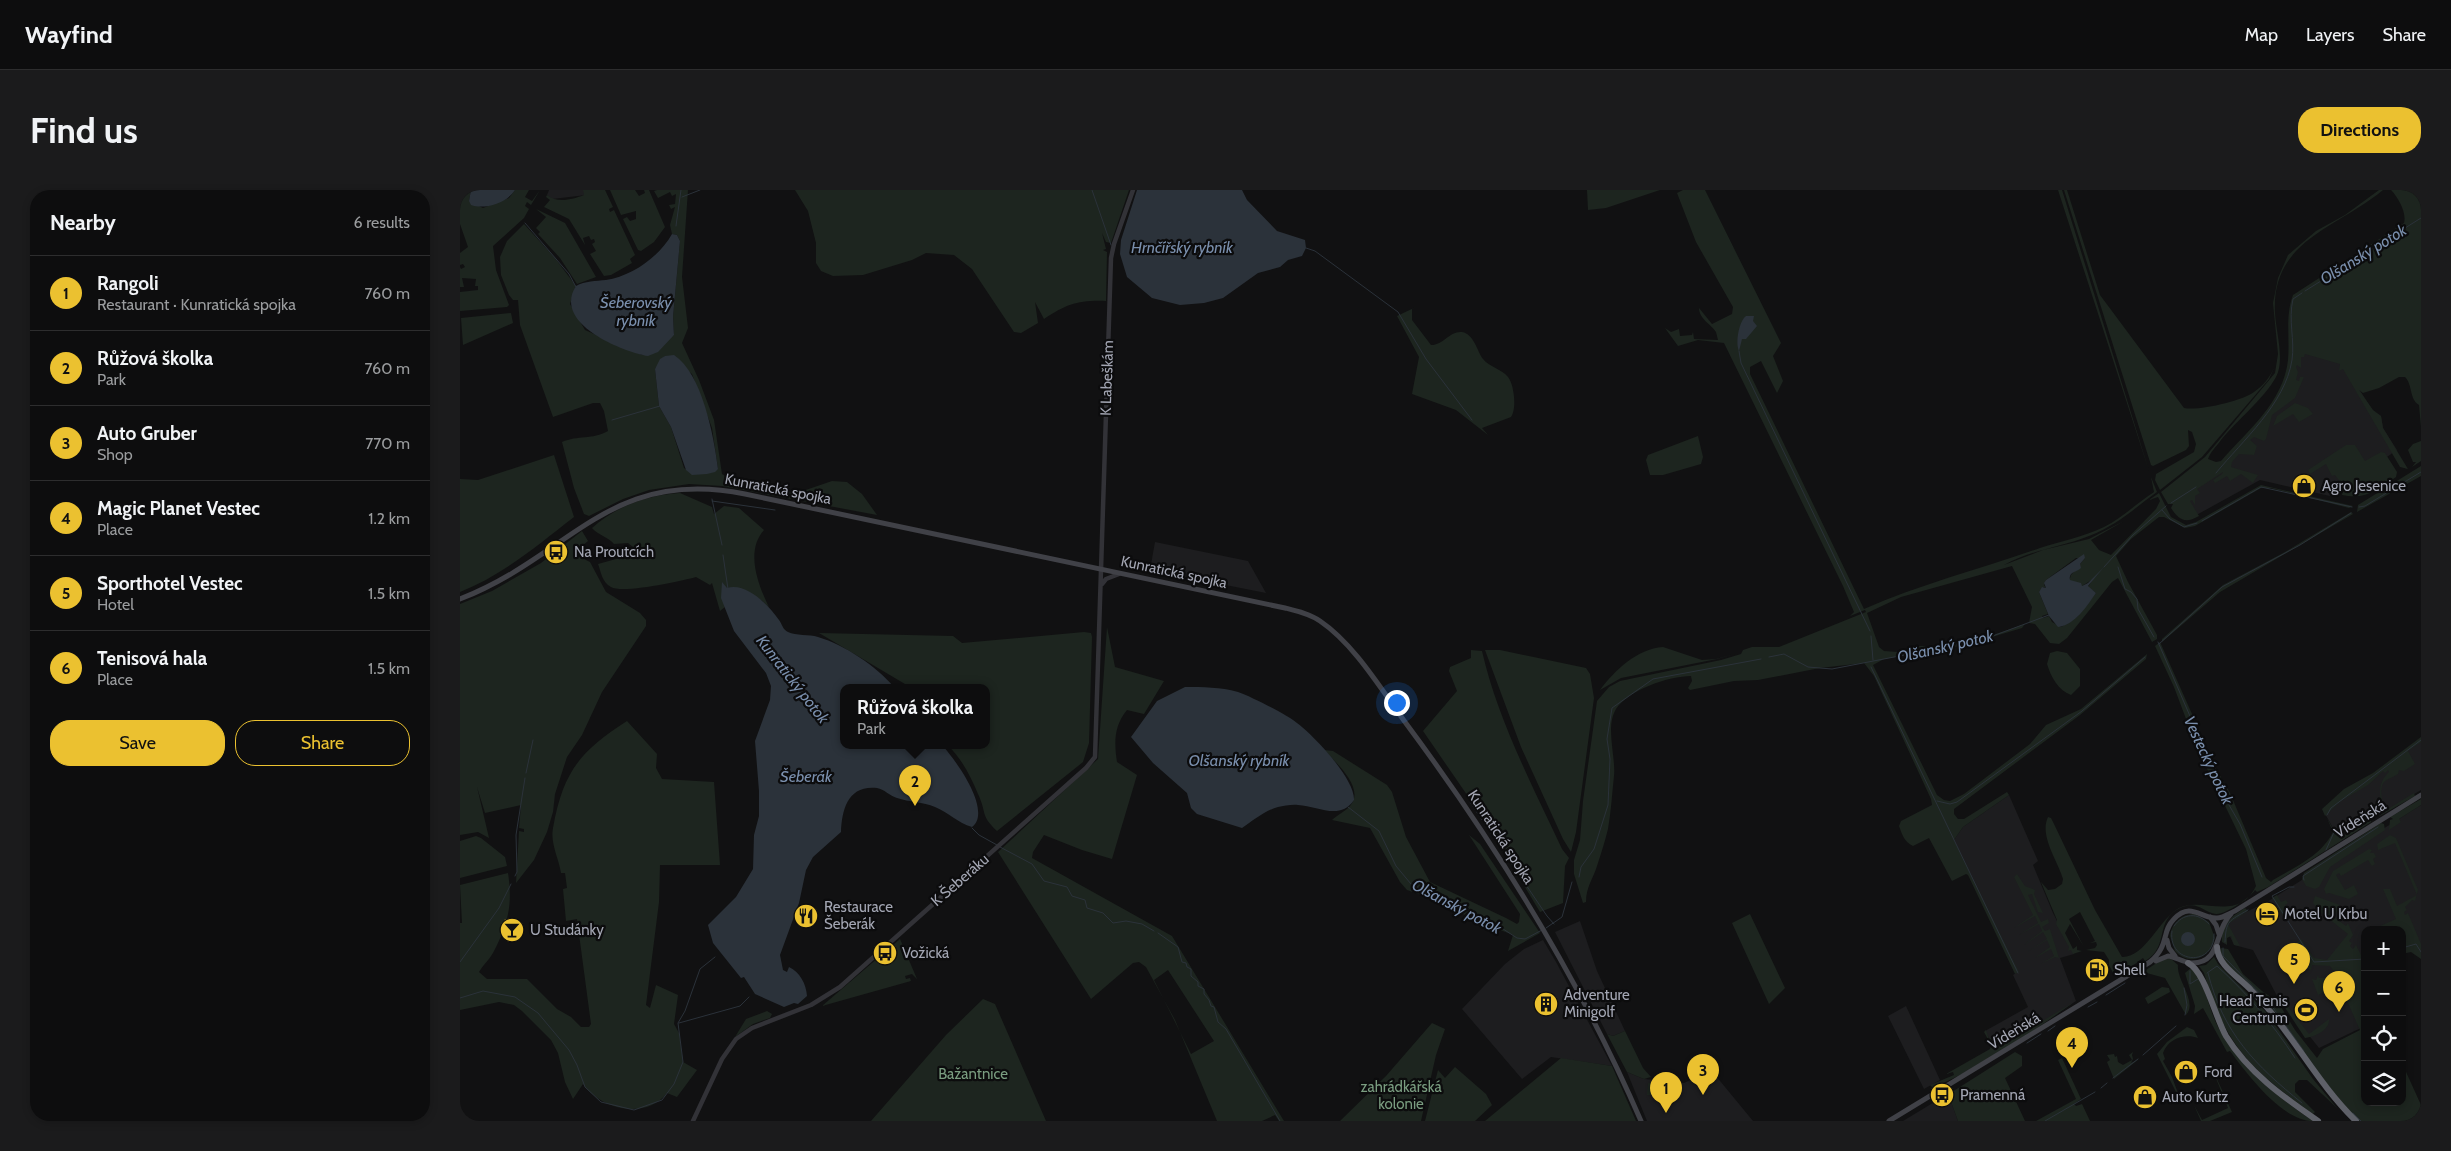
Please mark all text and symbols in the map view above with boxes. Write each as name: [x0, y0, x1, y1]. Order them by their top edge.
text: Wayfind: [25, 20, 113, 49]
text: Map: [2245, 24, 2278, 46]
text: Layers: [2306, 24, 2355, 46]
text: Share: [2383, 24, 2426, 46]
button: Directions: [2298, 107, 2421, 153]
text: Find us: [30, 109, 138, 152]
text: Nearby: [50, 210, 116, 235]
text: 6 results: [354, 213, 410, 232]
water label: Olšanský potok: [2317, 220, 2411, 289]
water label: Hrnčířský rybník: [1131, 238, 1234, 257]
text: Rangoli: [97, 272, 159, 295]
text: 1: [63, 284, 69, 303]
text: 760 m: [364, 284, 410, 303]
water label: Šeberovský rybník: [600, 293, 673, 330]
text: Restaurant · Kunratická spojka: [97, 295, 296, 314]
street label: K Labeškám: [1097, 340, 1117, 416]
text: Růžová školka: [97, 347, 213, 370]
text: 2: [62, 359, 70, 378]
text: 760 m: [364, 359, 410, 378]
text: Park: [97, 370, 126, 389]
text: Auto Gruber: [97, 422, 197, 445]
text: 3: [62, 434, 70, 453]
text: 770 m: [365, 434, 410, 453]
text: Shop: [97, 445, 133, 464]
street label: Kunratická spojka: [723, 470, 834, 508]
shop icon: Agro Jesenice: [2291, 473, 2317, 499]
place label: Agro Jesenice: [2322, 477, 2406, 495]
text: Magic Planet Vestec: [97, 497, 260, 520]
text: 4: [61, 509, 71, 528]
text: 1.2 km: [368, 509, 410, 528]
text: Place: [97, 520, 133, 539]
bus stop icon: Na Proutcích: [543, 539, 569, 565]
place label: Na Proutcích: [574, 543, 654, 561]
street label: Kunratická spojka: [1119, 552, 1230, 592]
text: Sporthotel Vestec: [97, 572, 243, 595]
text: 5: [62, 584, 70, 603]
text: 1.5 km: [368, 584, 410, 603]
text: Hotel: [97, 595, 134, 614]
water label: Olšanský potok: [1895, 626, 1996, 667]
water label: Kunratický potok: [752, 631, 834, 728]
text: Tenisová hala: [97, 647, 207, 670]
text: 6: [62, 659, 71, 678]
text: 1.5 km: [368, 659, 410, 678]
text: Place: [97, 670, 133, 689]
popup: [840, 684, 990, 749]
your location: [1384, 690, 1410, 716]
text: Růžová školka: [857, 696, 973, 719]
water label: Vestecký potok: [2180, 713, 2238, 808]
text: Park: [857, 719, 886, 738]
button: Save: [50, 720, 225, 766]
button: Share: [235, 720, 410, 766]
water label: Olšanský rybník: [1189, 751, 1291, 770]
pin: 2: [899, 765, 931, 806]
water label: Šeberák: [780, 767, 833, 786]
street label: Kunratická spojka: [1464, 787, 1538, 888]
street label: Vídeňská: [2331, 796, 2390, 842]
street label: K Šeberáku: [927, 849, 993, 910]
water label: Olšanský potok: [1409, 875, 1506, 938]
place label: Restaurace Šeberák: [824, 898, 893, 933]
hotel icon: Motel U Krbu: [2254, 901, 2280, 927]
restaurant icon: Restaurace Šeberák: [793, 903, 819, 929]
place label: Motel U Krbu: [2284, 905, 2367, 923]
bar icon: U Studánky: [499, 917, 525, 943]
place label: U Studánky: [530, 921, 604, 939]
map controls: [2361, 926, 2406, 1106]
button: +: [2361, 926, 2406, 971]
bus stop icon: Vožická: [872, 940, 898, 966]
pin: 5: [2278, 943, 2310, 984]
place label: Vožická: [902, 944, 950, 962]
fuel station icon: Shell: [2084, 957, 2110, 983]
place label: Shell: [2114, 961, 2146, 979]
pin: 6: [2323, 971, 2355, 1012]
button: −: [2361, 971, 2406, 1016]
place label: Adventure Minigolf: [1564, 986, 1630, 1021]
building icon: Adventure Minigolf: [1533, 991, 1559, 1017]
place label: Head Tenis Centrum: [2219, 992, 2288, 1027]
sports icon: Head Tenis Centrum: [2293, 997, 2319, 1023]
street label: Vídeňská: [1985, 1008, 2044, 1054]
button: locate: [2361, 1016, 2406, 1061]
pin: 4: [2056, 1027, 2088, 1068]
pin: 3: [1687, 1054, 1719, 1095]
shop icon: Ford: [2173, 1059, 2199, 1085]
button: layers: [2361, 1061, 2406, 1106]
place label: Ford: [2204, 1063, 2232, 1081]
park label: Bažantnice: [938, 1065, 1008, 1083]
pin: 1: [1650, 1072, 1682, 1113]
park label: zahrádkářská kolonie: [1360, 1078, 1442, 1113]
bus stop icon: Pramenná: [1929, 1082, 1955, 1108]
shop icon: Auto Kurtz: [2132, 1084, 2158, 1110]
place label: Pramenná: [1960, 1086, 2026, 1104]
place label: Auto Kurtz: [2162, 1088, 2228, 1106]

